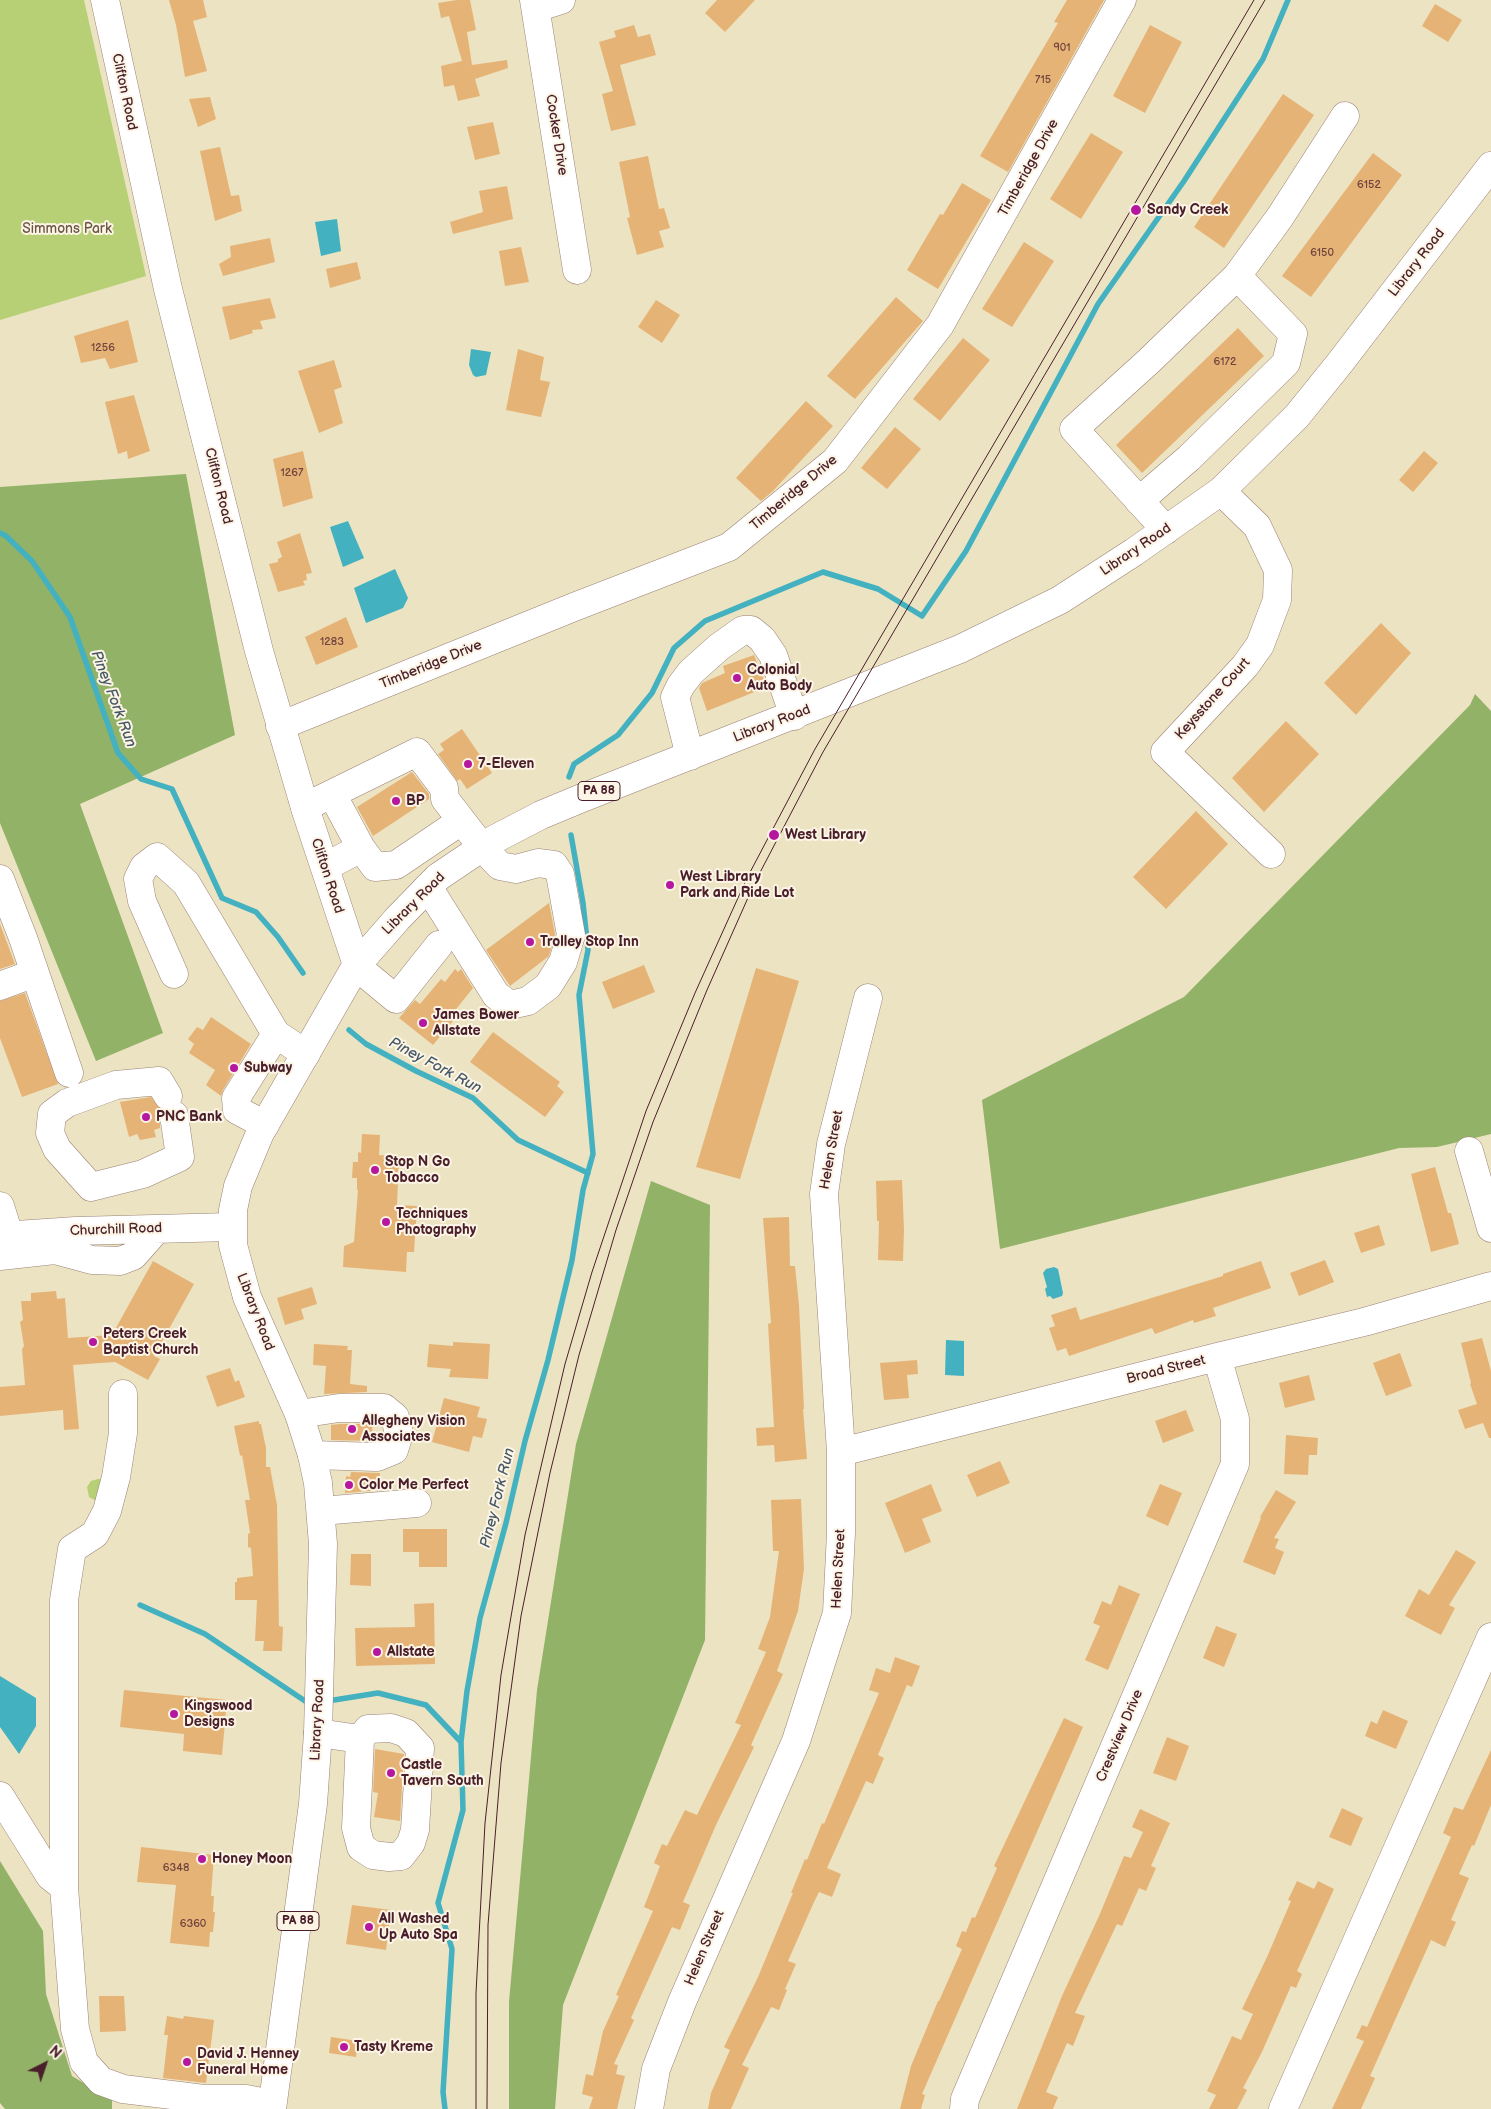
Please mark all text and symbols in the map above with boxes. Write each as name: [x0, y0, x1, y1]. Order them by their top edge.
house number: 901: [1053, 41, 1071, 55]
street label: Clifton Road: [108, 52, 140, 132]
house number: 715: [1035, 73, 1051, 87]
street label: Cocker Drive: [541, 93, 571, 177]
street label: Timberidge Drive: [995, 116, 1063, 220]
house number: 6152: [1357, 178, 1381, 192]
place label: Sandy Creek: [1147, 202, 1228, 218]
marker: Sandy Creek: [1129, 203, 1143, 217]
park label: Simmons Park: [22, 221, 112, 237]
street label: Library Road: [1385, 226, 1449, 300]
house number: 6150: [1310, 246, 1334, 260]
house number: 1256: [91, 341, 115, 355]
house number: 6172: [1214, 355, 1236, 369]
street label: Clifton Road: [200, 446, 236, 526]
street label: Timberidge Drive: [747, 452, 841, 534]
house number: 1267: [281, 466, 303, 480]
street label: Library Road: [1097, 520, 1175, 580]
house number: 1283: [320, 635, 344, 649]
street label: Timberidge Drive: [378, 637, 484, 693]
water label: Piney Fork Run: [86, 648, 140, 750]
street label: Keysstone Court: [1172, 655, 1254, 743]
place label: Colonial Auto Body: [747, 662, 812, 694]
marker: Colonial Auto Body: [731, 672, 743, 684]
street label: Library Road: [731, 702, 813, 746]
place label: 7-Eleven: [478, 756, 534, 772]
marker: 7-Eleven: [462, 758, 474, 770]
road number: PA 88: [578, 781, 620, 800]
place label: BP: [406, 793, 425, 809]
marker: BP: [390, 795, 402, 807]
place label: West Library: [785, 827, 866, 843]
marker: West Library: [767, 828, 781, 842]
street label: Clifton Road: [307, 836, 347, 916]
street label: Library Road: [379, 869, 449, 939]
place label: West Library Park and Ride Lot: [680, 869, 794, 902]
marker: West Library Park and Ride Lot: [664, 879, 676, 891]
place label: Trolley Stop Inn: [540, 934, 639, 950]
marker: Trolley Stop Inn: [524, 936, 536, 948]
place label: James Bower Allstate: [433, 1007, 519, 1040]
marker: James Bower Allstate: [417, 1017, 429, 1029]
water label: Piney Fork Run: [386, 1034, 484, 1098]
place label: Subway: [244, 1060, 292, 1076]
marker: Subway: [228, 1062, 240, 1074]
place label: PNC Bank: [156, 1109, 222, 1125]
street label: Helen Street: [817, 1109, 847, 1191]
marker: PNC Bank: [140, 1111, 152, 1123]
place label: Stop N Go Tobacco: [385, 1154, 450, 1186]
marker: Stop N Go Tobacco: [369, 1164, 381, 1176]
place label: Techniques Photography: [396, 1206, 476, 1238]
marker: Techniques Photography: [380, 1216, 392, 1228]
street label: Churchill Road: [69, 1220, 163, 1240]
street label: Library Road: [233, 1271, 277, 1353]
place label: Peters Creek Baptist Church: [103, 1326, 198, 1358]
marker: Peters Creek Baptist Church: [87, 1336, 99, 1348]
street label: Broad Street: [1125, 1352, 1207, 1388]
place label: Allegheny Vision Associates: [362, 1413, 465, 1445]
marker: Allegheny Vision Associates: [346, 1423, 358, 1435]
water label: Piney Fork Run: [477, 1446, 519, 1550]
place label: Color Me Perfect: [359, 1477, 469, 1493]
marker: Color Me Perfect: [343, 1479, 355, 1491]
street label: Helen Street: [829, 1529, 849, 1609]
place label: Allstate: [387, 1644, 434, 1660]
marker: Allstate: [371, 1646, 383, 1658]
street label: Library Road: [307, 1679, 329, 1761]
street label: Crestview Drive: [1093, 1687, 1147, 1785]
place label: Kingswood Designs: [184, 1698, 252, 1730]
marker: Kingswood Designs: [168, 1708, 180, 1720]
place label: Castle Tavern South: [401, 1757, 484, 1790]
marker: Castle Tavern South: [385, 1767, 397, 1779]
place label: Honey Moon: [212, 1851, 292, 1867]
marker: Honey Moon: [196, 1853, 208, 1865]
house number: 6348: [163, 1861, 189, 1875]
street label: Helen Street: [682, 1908, 728, 1988]
place label: All Washed Up Auto Spa: [379, 1911, 458, 1944]
road number: PA 88: [277, 1912, 319, 1930]
house number: 6360: [180, 1917, 206, 1931]
marker: All Washed Up Auto Spa: [363, 1921, 375, 1933]
north arrow: [20, 2039, 70, 2089]
place label: Tasty Kreme: [354, 2039, 433, 2055]
marker: Tasty Kreme: [338, 2041, 350, 2053]
text: N: [46, 2042, 65, 2062]
place label: David J. Henney Funeral Home: [197, 2046, 299, 2078]
marker: David J. Henney Funeral Home: [181, 2056, 193, 2068]

